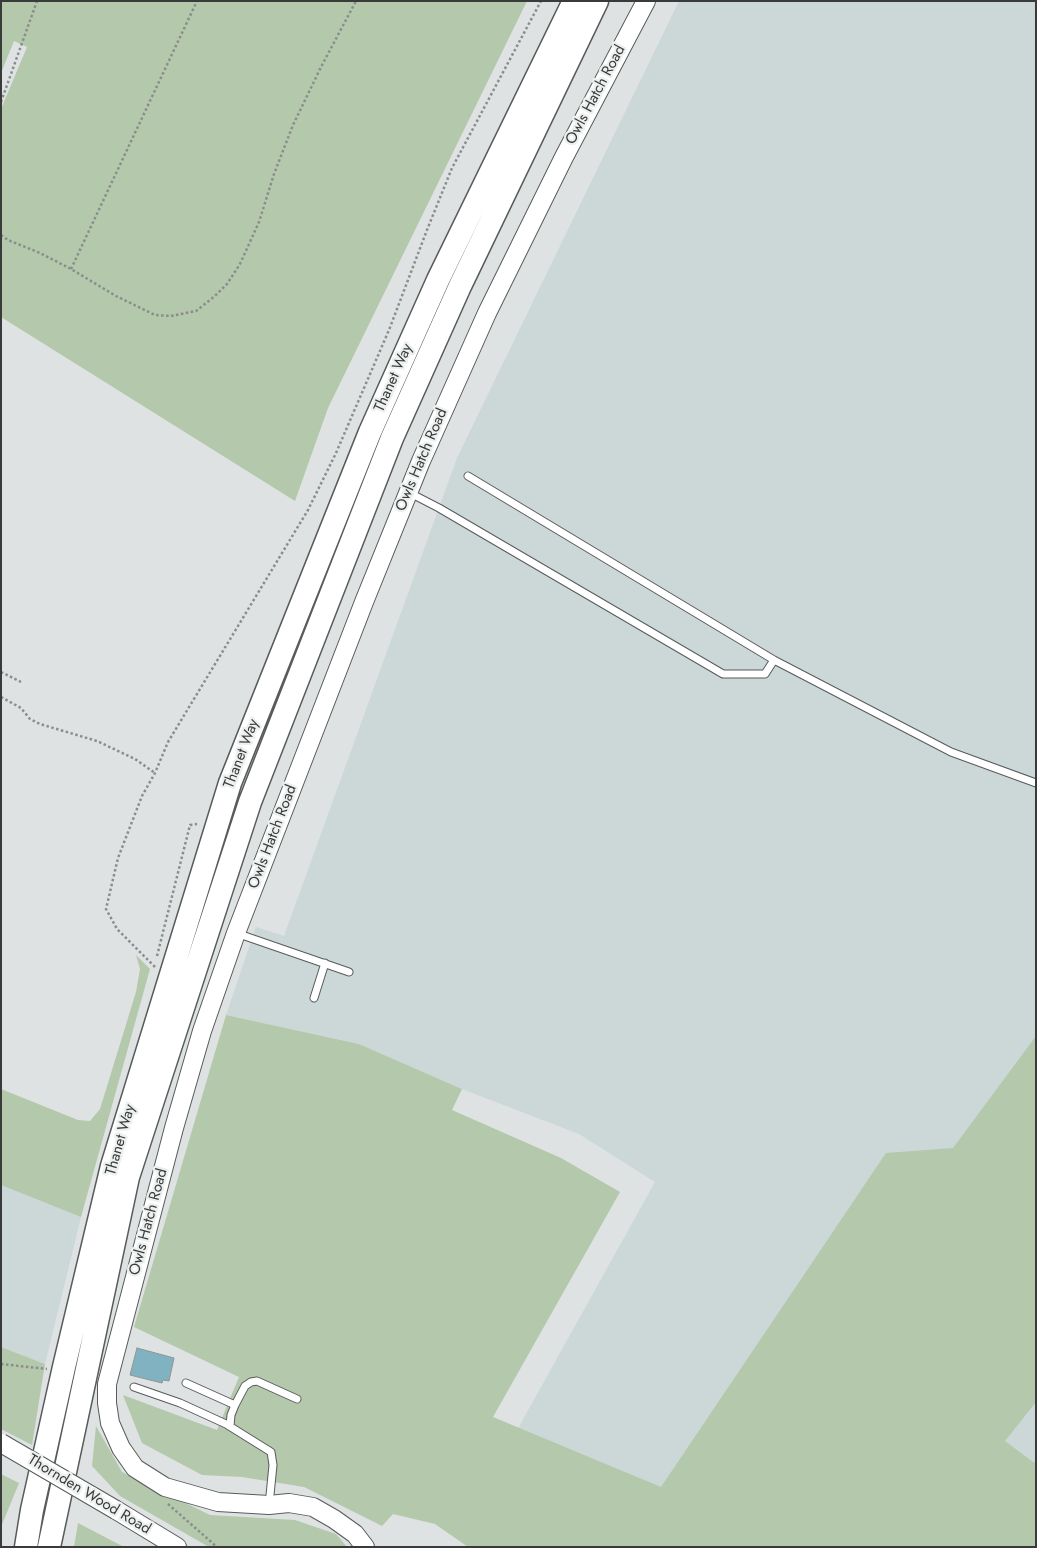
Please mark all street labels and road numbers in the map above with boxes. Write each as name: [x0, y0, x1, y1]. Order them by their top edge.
street label: Owls Hatch Road: [562, 42, 630, 148]
street label: Thanet Way: [371, 341, 417, 415]
street label: Owls Hatch Road: [392, 406, 452, 514]
street label: Thanet Way: [221, 717, 263, 791]
street label: Owls Hatch Road: [245, 783, 301, 891]
street label: Thanet Way: [102, 1103, 140, 1177]
street label: Owls Hatch Road: [126, 1167, 172, 1277]
street label: Thornden Wood Road: [24, 1451, 154, 1539]

